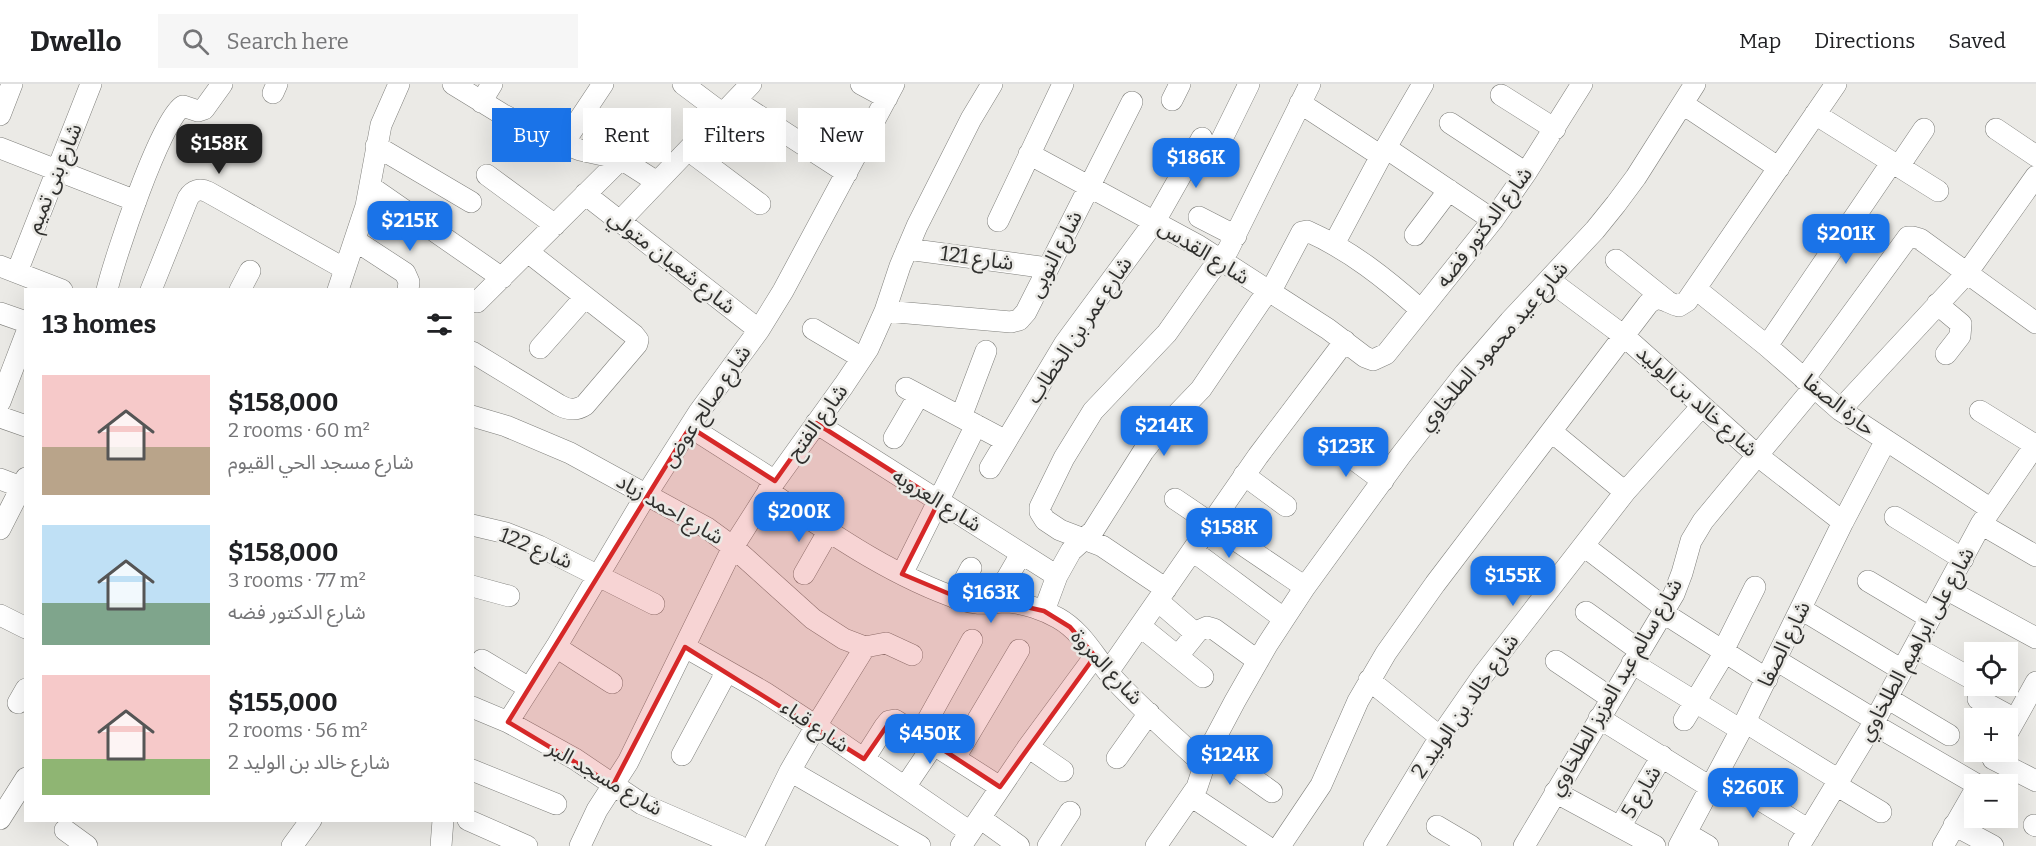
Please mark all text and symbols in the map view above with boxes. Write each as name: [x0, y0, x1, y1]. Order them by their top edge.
search box: [158, 14, 578, 68]
text: Dwello: [30, 25, 122, 58]
icon: search: [179, 25, 212, 58]
text: Search here: [227, 28, 349, 55]
text: Map: [1739, 28, 1781, 54]
text: Directions: [1814, 28, 1915, 54]
text: Saved: [1948, 28, 2006, 54]
chip: Buy: [492, 108, 571, 162]
chip: Rent: [583, 108, 671, 162]
chip: Filters: [683, 108, 786, 162]
chip: New: [798, 108, 885, 162]
street label: شارع بنى تميم: [20, 119, 90, 237]
pin: $158K: [177, 124, 261, 175]
text: $158K: [190, 131, 248, 155]
pin: $186K: [1154, 138, 1238, 189]
text: $186K: [1167, 145, 1225, 169]
street label: شارع الدكتور فضه: [1430, 161, 1539, 294]
pin: $215K: [368, 201, 452, 252]
street label: شارع شعبان متولي: [602, 204, 741, 322]
street label: شارع النوبى: [1022, 206, 1090, 303]
text: $215K: [381, 208, 439, 232]
street label: شارع القدس: [1153, 214, 1254, 292]
pin: $201K: [1804, 214, 1888, 265]
text: $201K: [1817, 221, 1875, 245]
street label: شارع 121: [938, 240, 1015, 278]
street label: شارع عمر بن الخطاب: [1020, 252, 1139, 409]
street label: شارع عيد محمود الطلخاوي: [1412, 256, 1576, 438]
icon: filters: [423, 308, 456, 341]
text: 13 homes: [42, 309, 156, 340]
street label: شارع صالح عوض: [656, 340, 758, 473]
street label: شارع خالد بن الوليد: [1630, 340, 1763, 464]
street label: حارة الصفا: [1798, 369, 1880, 441]
street label: شارع الفتح: [781, 379, 855, 466]
text: $158,000: [228, 387, 339, 418]
icon: home: [90, 399, 162, 471]
pin: $214K: [1122, 406, 1206, 457]
text: $214K: [1135, 413, 1193, 437]
text: 2 rooms · 60 m²: [228, 418, 370, 442]
pin: $123K: [1304, 427, 1388, 478]
text: $123K: [1317, 434, 1375, 458]
text: شارع مسجد الحي القيوم: [228, 450, 414, 474]
street label: شارع العروبه: [887, 462, 986, 539]
street label: شارع احمد زياد: [611, 468, 728, 552]
pin: $200K: [757, 492, 841, 543]
text: $200K: [767, 499, 831, 523]
pin: $158K: [1187, 508, 1271, 559]
text: $158K: [1200, 515, 1258, 539]
street label: شارع 122: [495, 522, 576, 576]
text: $158,000: [228, 537, 339, 568]
street label: شارع على ابراهيم الطلخاوي: [1852, 543, 1983, 747]
icon: home: [90, 549, 162, 621]
pin: $155K: [1471, 556, 1555, 607]
text: $155K: [1485, 563, 1541, 587]
text: 3 rooms · 77 m²: [228, 568, 366, 592]
pin: $163K: [949, 573, 1033, 624]
street label: شارع سالم عبد العزيز الطلخاوي: [1542, 574, 1690, 802]
text: $163K: [962, 580, 1020, 604]
street label: شارع الصفا: [1752, 597, 1818, 692]
text: شارع الدكتور فضه: [228, 600, 366, 624]
street label: شارع المروة: [1064, 624, 1149, 712]
street label: شارع خالد بن الوليد 2: [1406, 629, 1526, 784]
map controls: [1964, 642, 2018, 828]
button: locate: [1964, 642, 2018, 696]
text: $155,000: [228, 687, 338, 718]
street label: شارع قباء: [775, 694, 854, 760]
icon: home: [90, 699, 162, 771]
button: +: [1964, 708, 2018, 762]
pin: $450K: [888, 714, 972, 765]
text: 2 rooms · 56 m²: [228, 718, 368, 742]
text: $450K: [899, 721, 961, 745]
street label: شارع مسجد البر: [541, 734, 667, 823]
pin: $124K: [1188, 735, 1272, 786]
text: $124K: [1201, 742, 1259, 766]
text: شارع خالد بن الوليد 2: [228, 750, 390, 774]
street label: شارع 5: [1615, 761, 1668, 824]
pin: $260K: [1711, 768, 1795, 819]
button: −: [1964, 774, 2018, 828]
text: $260K: [1722, 775, 1784, 799]

